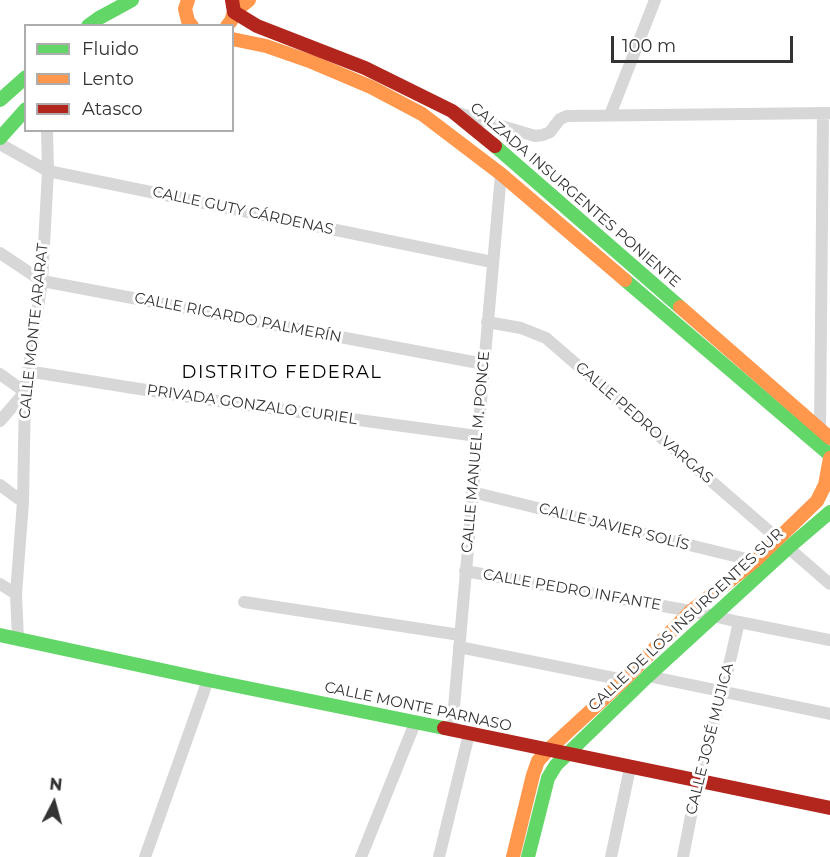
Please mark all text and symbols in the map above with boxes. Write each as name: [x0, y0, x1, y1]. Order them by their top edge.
legend: [24, 24, 234, 132]
scale bar: [614, 24, 796, 62]
text: 100 m: [622, 35, 676, 57]
text: Fluido: [82, 38, 139, 60]
text: Lento: [82, 68, 134, 90]
text: Atasco: [82, 98, 142, 120]
street label: CALZADA INSURGENTES PONIENTE: [466, 99, 684, 291]
street label: CALLE GUTY CÁRDENAS: [151, 183, 335, 239]
street label: CALLE MONTE ARARAT: [16, 242, 52, 420]
street label: CALLE RICARDO PALMERÍN: [133, 289, 343, 347]
street label: CALLE MANUEL M. PONCE: [458, 350, 494, 554]
street label: CALLE PEDRO VARGAS: [572, 358, 716, 488]
district label: DISTRITO FEDERAL: [182, 362, 382, 384]
street label: PRIVADA GONZALO CURIEL: [146, 381, 358, 429]
street label: CALLE JAVIER SOLÍS: [537, 500, 691, 554]
street label: CALLE DE LOS INSURGENTES SUR: [585, 525, 787, 715]
street label: CALLE PEDRO INFANTE: [482, 565, 662, 615]
street label: CALLE JOSÉ MUJICA: [682, 661, 738, 817]
street label: CALLE MONTE PARNASO: [323, 678, 513, 736]
north arrow: [24, 773, 84, 833]
text: N: [49, 774, 63, 795]

